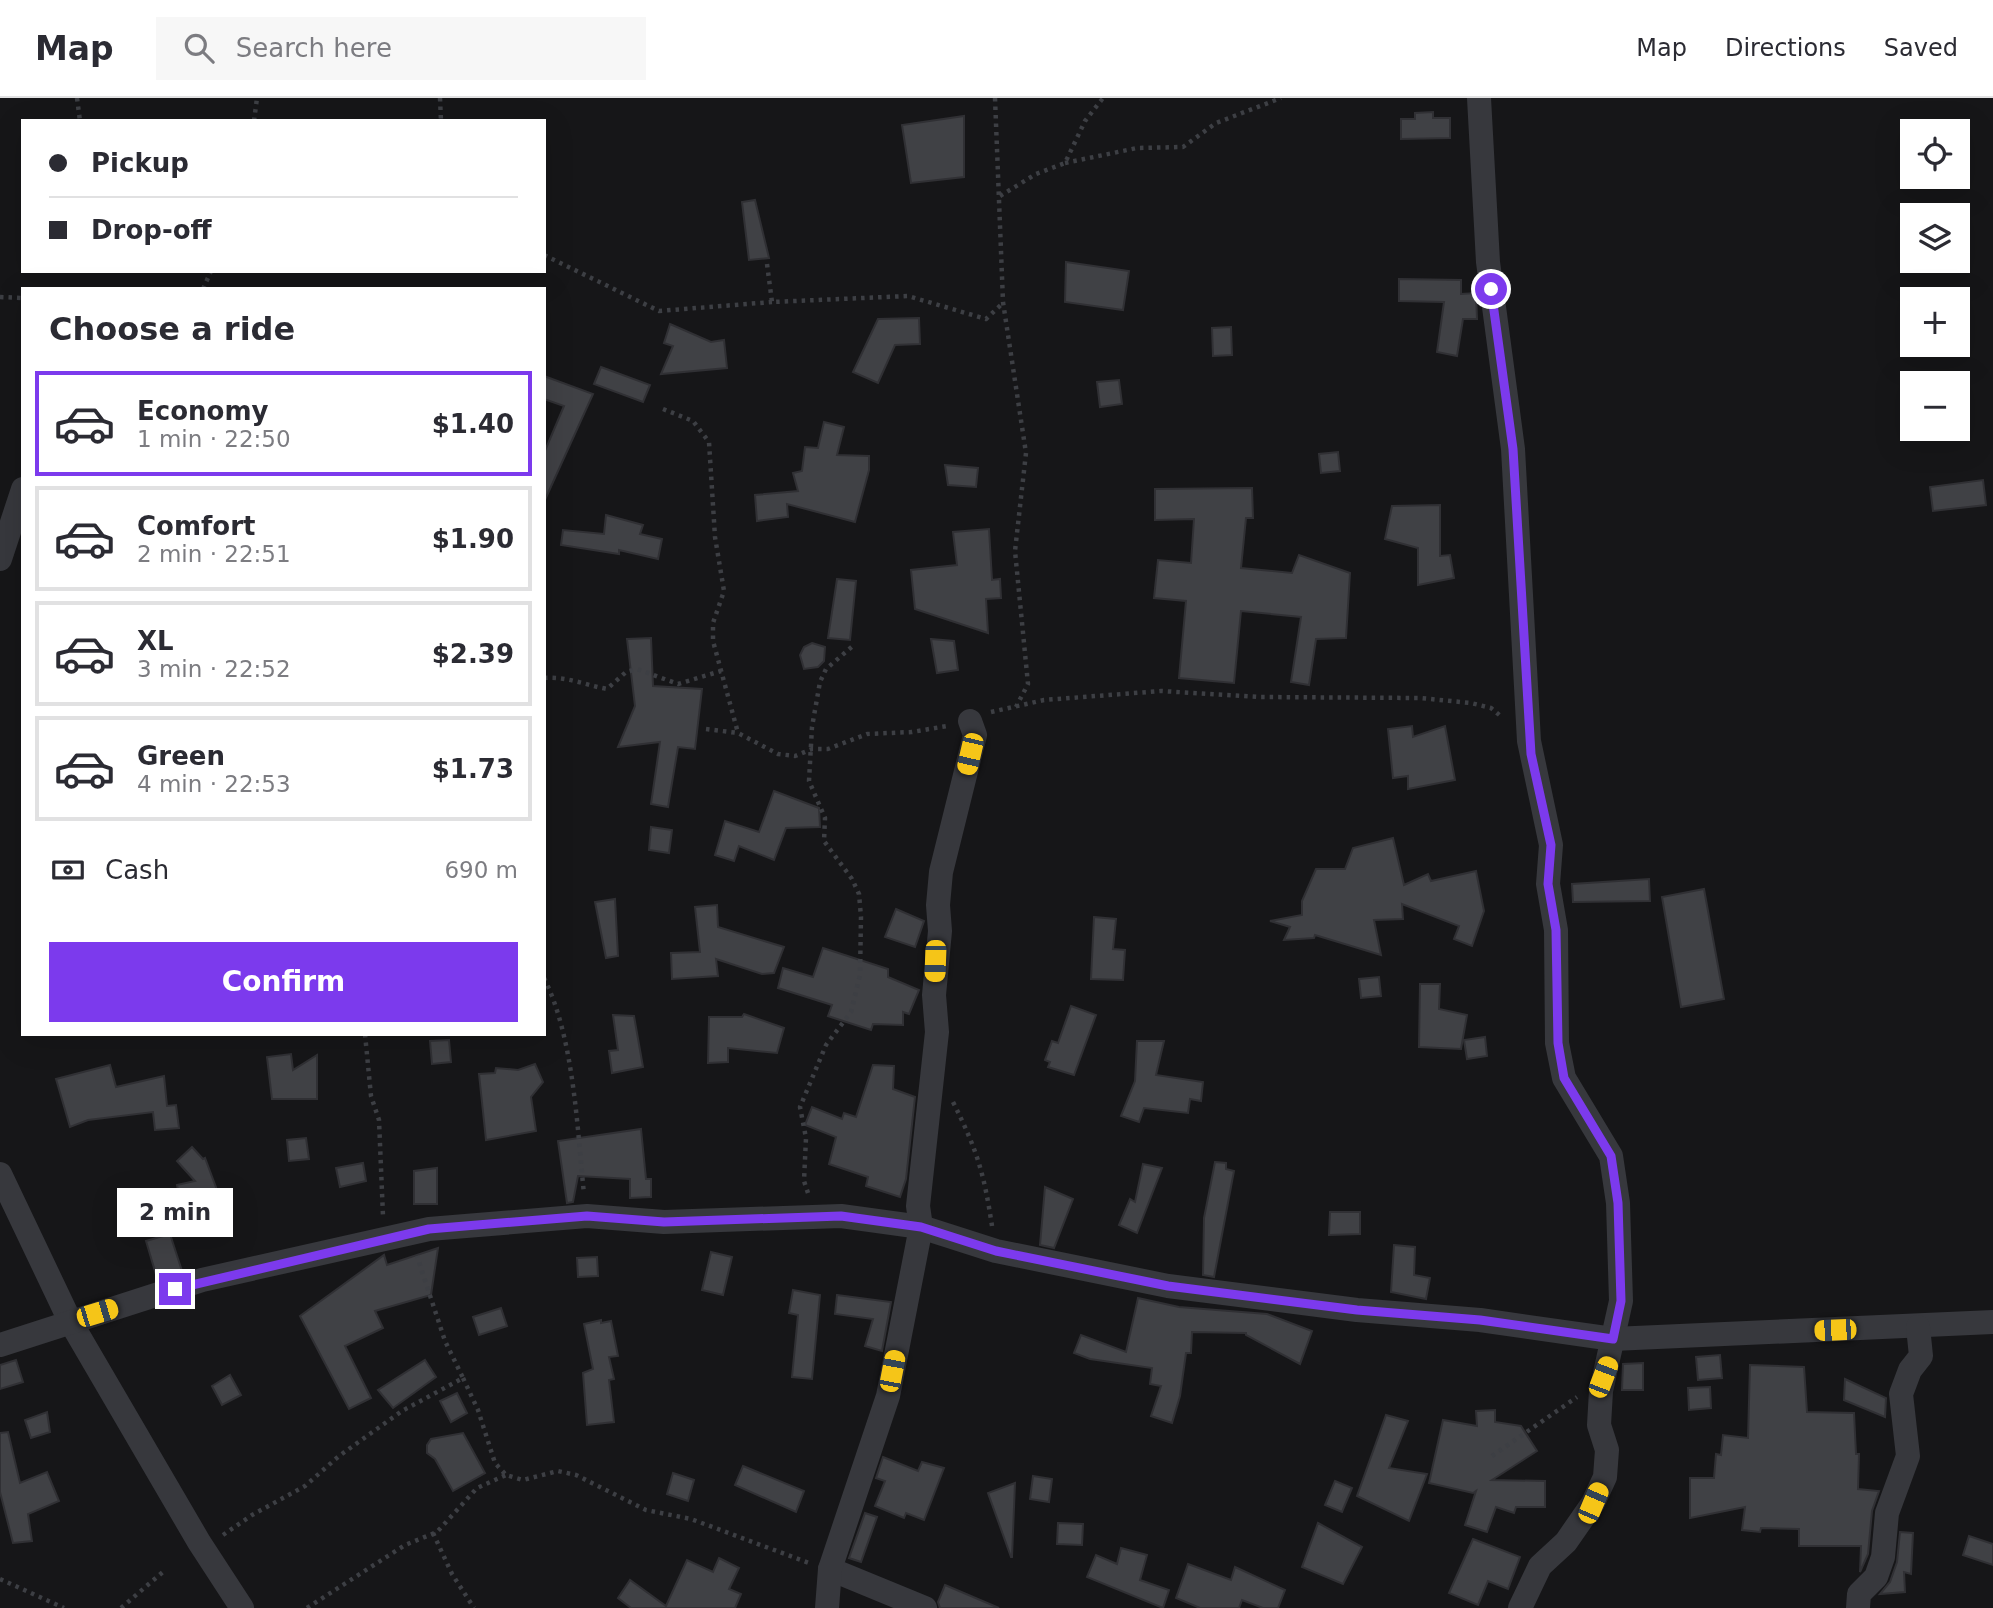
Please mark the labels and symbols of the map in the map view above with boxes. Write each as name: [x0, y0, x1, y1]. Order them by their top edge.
route start: [1475, 273, 1507, 305]
car: [956, 731, 985, 777]
car: [924, 940, 947, 982]
callout: 2 min: [117, 1188, 233, 1236]
route end: [159, 1273, 191, 1305]
car: [74, 1297, 121, 1329]
car: [1814, 1319, 1857, 1341]
car: [878, 1348, 907, 1394]
car: [1586, 1354, 1621, 1400]
car: [1576, 1480, 1611, 1526]

